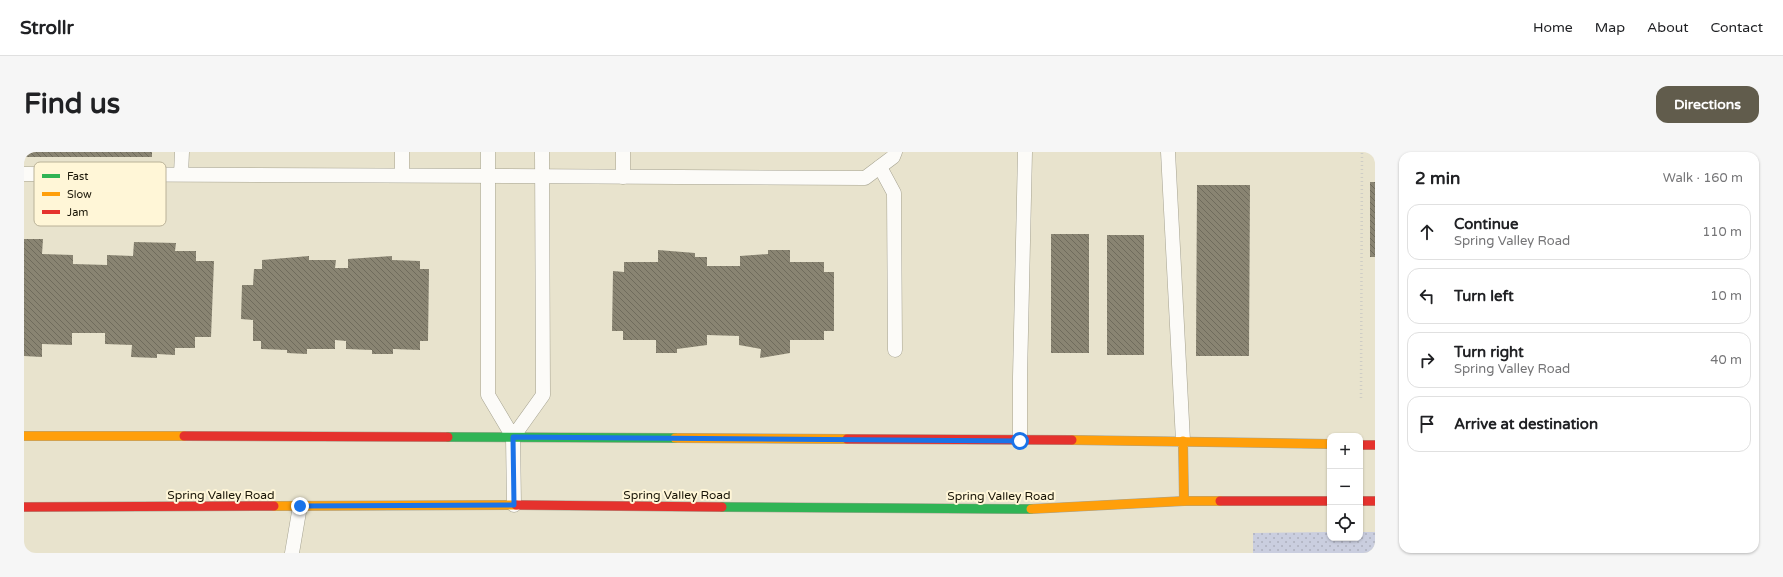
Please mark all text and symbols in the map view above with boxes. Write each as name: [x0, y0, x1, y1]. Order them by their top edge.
text: Strollr: [20, 17, 74, 39]
text: Home: [1533, 19, 1573, 36]
text: Map: [1595, 19, 1625, 36]
text: About: [1647, 19, 1689, 36]
text: Contact: [1711, 19, 1763, 36]
button: Directions: [1656, 86, 1759, 123]
text: Find us: [24, 87, 120, 121]
legend: [34, 162, 166, 226]
text: 2 min: [1415, 168, 1460, 189]
text: Fast: [67, 170, 88, 183]
text: Walk · 160 m: [1663, 170, 1743, 186]
text: Slow: [67, 188, 92, 201]
text: Jam: [67, 206, 88, 219]
text: Continue: [1454, 215, 1518, 233]
icon: ahead: [1416, 221, 1438, 243]
text: 110 m: [1702, 224, 1742, 240]
text: Spring Valley Road: [1454, 233, 1570, 249]
icon: left: [1416, 285, 1438, 307]
text: Turn left: [1454, 287, 1514, 305]
text: 10 m: [1710, 288, 1742, 304]
text: Turn right: [1454, 343, 1524, 361]
icon: right: [1416, 349, 1438, 371]
text: 40 m: [1710, 352, 1742, 368]
text: Spring Valley Road: [1454, 361, 1570, 377]
icon: arrive: [1416, 413, 1438, 435]
text: Arrive at destination: [1454, 415, 1598, 433]
route start: [1011, 432, 1029, 450]
map controls: [1327, 433, 1363, 541]
button: +: [1327, 433, 1363, 469]
button: −: [1327, 469, 1363, 505]
street label: Spring Valley Road: [167, 488, 275, 502]
street label: Spring Valley Road: [623, 488, 731, 502]
street label: Spring Valley Road: [947, 489, 1055, 503]
route end: [291, 497, 309, 515]
button: locate: [1327, 505, 1363, 541]

